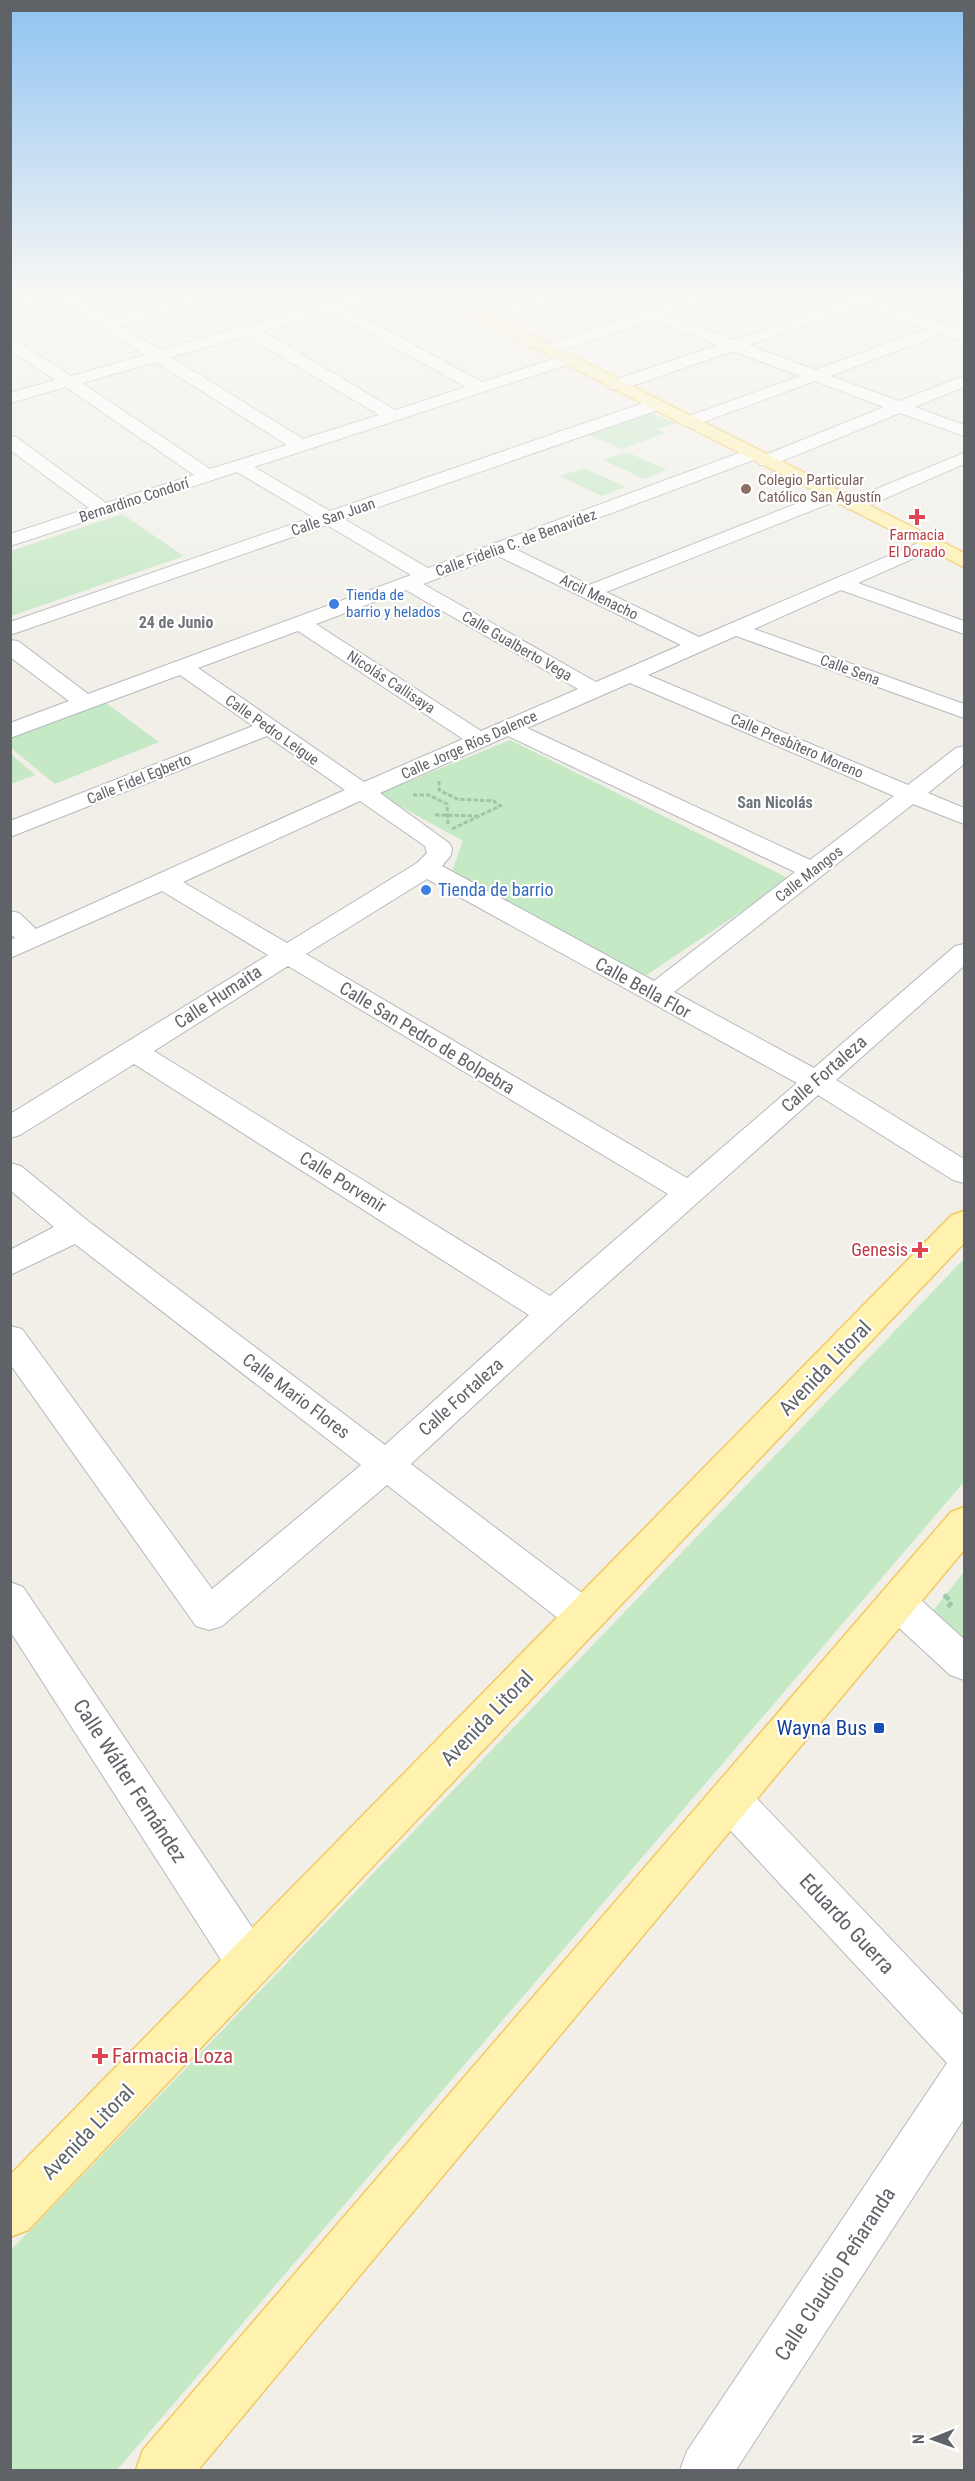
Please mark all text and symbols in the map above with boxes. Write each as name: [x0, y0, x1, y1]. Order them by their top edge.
place label: Colegio Particular Católico San Agustín: [758, 471, 881, 506]
street label: Bernardino Condorí: [77, 473, 192, 526]
marker: Colegio Particular Católico San Agustín: [739, 482, 753, 496]
street label: Calle San Juan: [289, 494, 377, 540]
street label: Calle Fidelia C. de Benavídez: [433, 505, 599, 581]
marker: Farmacia El Dorado: [910, 510, 924, 524]
place label: Farmacia El Dorado: [889, 526, 945, 561]
street label: Arcil Menacho: [557, 570, 641, 624]
place label: Tienda de barrio y helados: [346, 586, 441, 621]
marker: Tienda de barrio y helados: [327, 597, 341, 611]
street label: Calle Gualberto Vega: [459, 607, 575, 685]
district label: 24 de Junio: [139, 613, 213, 632]
street label: Nicolás Callisaya: [344, 647, 438, 717]
street label: Calle Sena: [818, 651, 882, 689]
street label: Calle Pedro Leigue: [222, 691, 322, 769]
street label: Calle Jorge Ríos Dalence: [398, 707, 540, 783]
street label: Calle Presbítero Moreno: [728, 710, 866, 782]
street label: Calle Fidel Egberto: [84, 750, 194, 808]
district label: San Nicolás: [737, 793, 813, 812]
street label: Calle Mangos: [772, 842, 846, 906]
place label: Tienda de barrio: [438, 879, 553, 900]
marker: Tienda de barrio: [419, 883, 433, 897]
street label: Calle Bella Flor: [592, 953, 695, 1023]
street label: Calle Humaita: [170, 961, 265, 1033]
street label: Calle San Pedro de Bolpebra: [336, 977, 519, 1098]
street label: Calle Fortaleza: [777, 1031, 871, 1116]
street label: Calle Porvenir: [296, 1147, 391, 1217]
place label: Genesis: [851, 1239, 908, 1260]
marker: Genesis: [913, 1243, 927, 1257]
street label: Avenida Litoral: [774, 1315, 876, 1421]
street label: Calle Mario Flores: [239, 1349, 354, 1443]
street label: Calle Fortaleza: [414, 1353, 507, 1440]
street label: Avenida Litoral: [436, 1665, 538, 1771]
street label: Calle Wálter Fernández: [68, 1695, 192, 1867]
place label: Wayna Bus: [776, 1716, 867, 1740]
marker: Wayna Bus: [872, 1721, 886, 1735]
street label: Eduardo Guerra: [795, 1869, 899, 1979]
place label: Farmacia Loza: [112, 2044, 233, 2068]
marker: Farmacia Loza: [93, 2049, 107, 2063]
street label: Avenida Litoral: [37, 2079, 139, 2185]
street label: Calle Claudio Peñaranda: [770, 2183, 900, 2365]
north arrow: [903, 2409, 963, 2469]
text: N: [909, 2434, 928, 2444]

